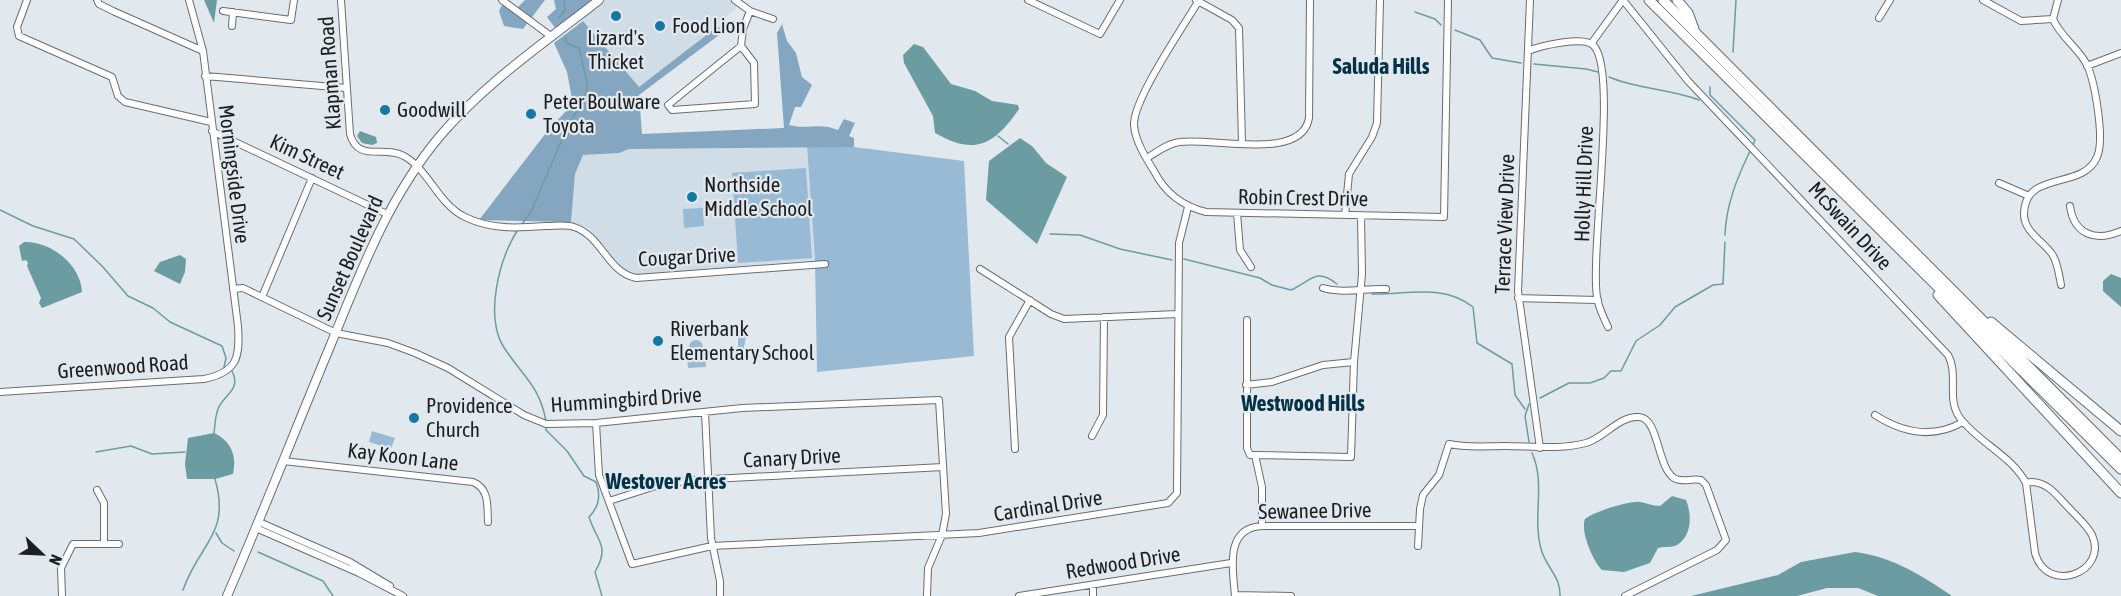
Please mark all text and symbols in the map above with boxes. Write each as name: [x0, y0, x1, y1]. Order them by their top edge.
marker: Lizard's Thicket: [609, 9, 623, 23]
place label: Food Lion: [672, 13, 746, 37]
street label: Klapman Road: [313, 16, 345, 131]
marker: Food Lion: [653, 19, 667, 33]
place label: Lizard's Thicket: [587, 25, 645, 73]
district label: Saluda Hills: [1333, 53, 1430, 79]
place label: Peter Boulware Toyota: [543, 89, 660, 137]
place label: Goodwill: [397, 97, 467, 121]
street label: Morningside Drive: [215, 103, 255, 245]
marker: Goodwill: [378, 103, 392, 117]
marker: Peter Boulware Toyota: [524, 107, 538, 121]
street label: Holly Hill Drive: [1569, 125, 1597, 243]
street label: Kim Street: [266, 128, 348, 184]
street label: Terrace View Drive: [1490, 154, 1518, 294]
place label: Northside Middle School: [704, 172, 813, 220]
street label: McSwain Drive: [1804, 176, 1897, 274]
street label: Robin Crest Drive: [1238, 184, 1368, 210]
marker: Northside Middle School: [685, 190, 699, 204]
street label: Sunset Boulevard: [311, 191, 387, 324]
street label: Cougar Drive: [638, 241, 736, 271]
place label: Riverbank Elementary School: [670, 316, 815, 364]
marker: Riverbank Elementary School: [651, 334, 665, 348]
street label: Greenwood Road: [57, 349, 189, 383]
street label: Hummingbird Drive: [550, 382, 702, 416]
district label: Westwood Hills: [1240, 390, 1365, 416]
place label: Providence Church: [426, 393, 513, 441]
marker: Providence Church: [407, 411, 421, 425]
street label: Kay Koon Lane: [346, 437, 460, 475]
street label: Canary Drive: [743, 442, 841, 472]
district label: Westover Acres: [605, 468, 727, 494]
street label: Cardinal Drive: [992, 485, 1104, 525]
street label: Sewanee Drive: [1258, 497, 1372, 523]
north arrow: [12, 524, 72, 584]
street label: Redwood Drive: [1064, 541, 1182, 583]
text: N: [46, 552, 66, 568]

